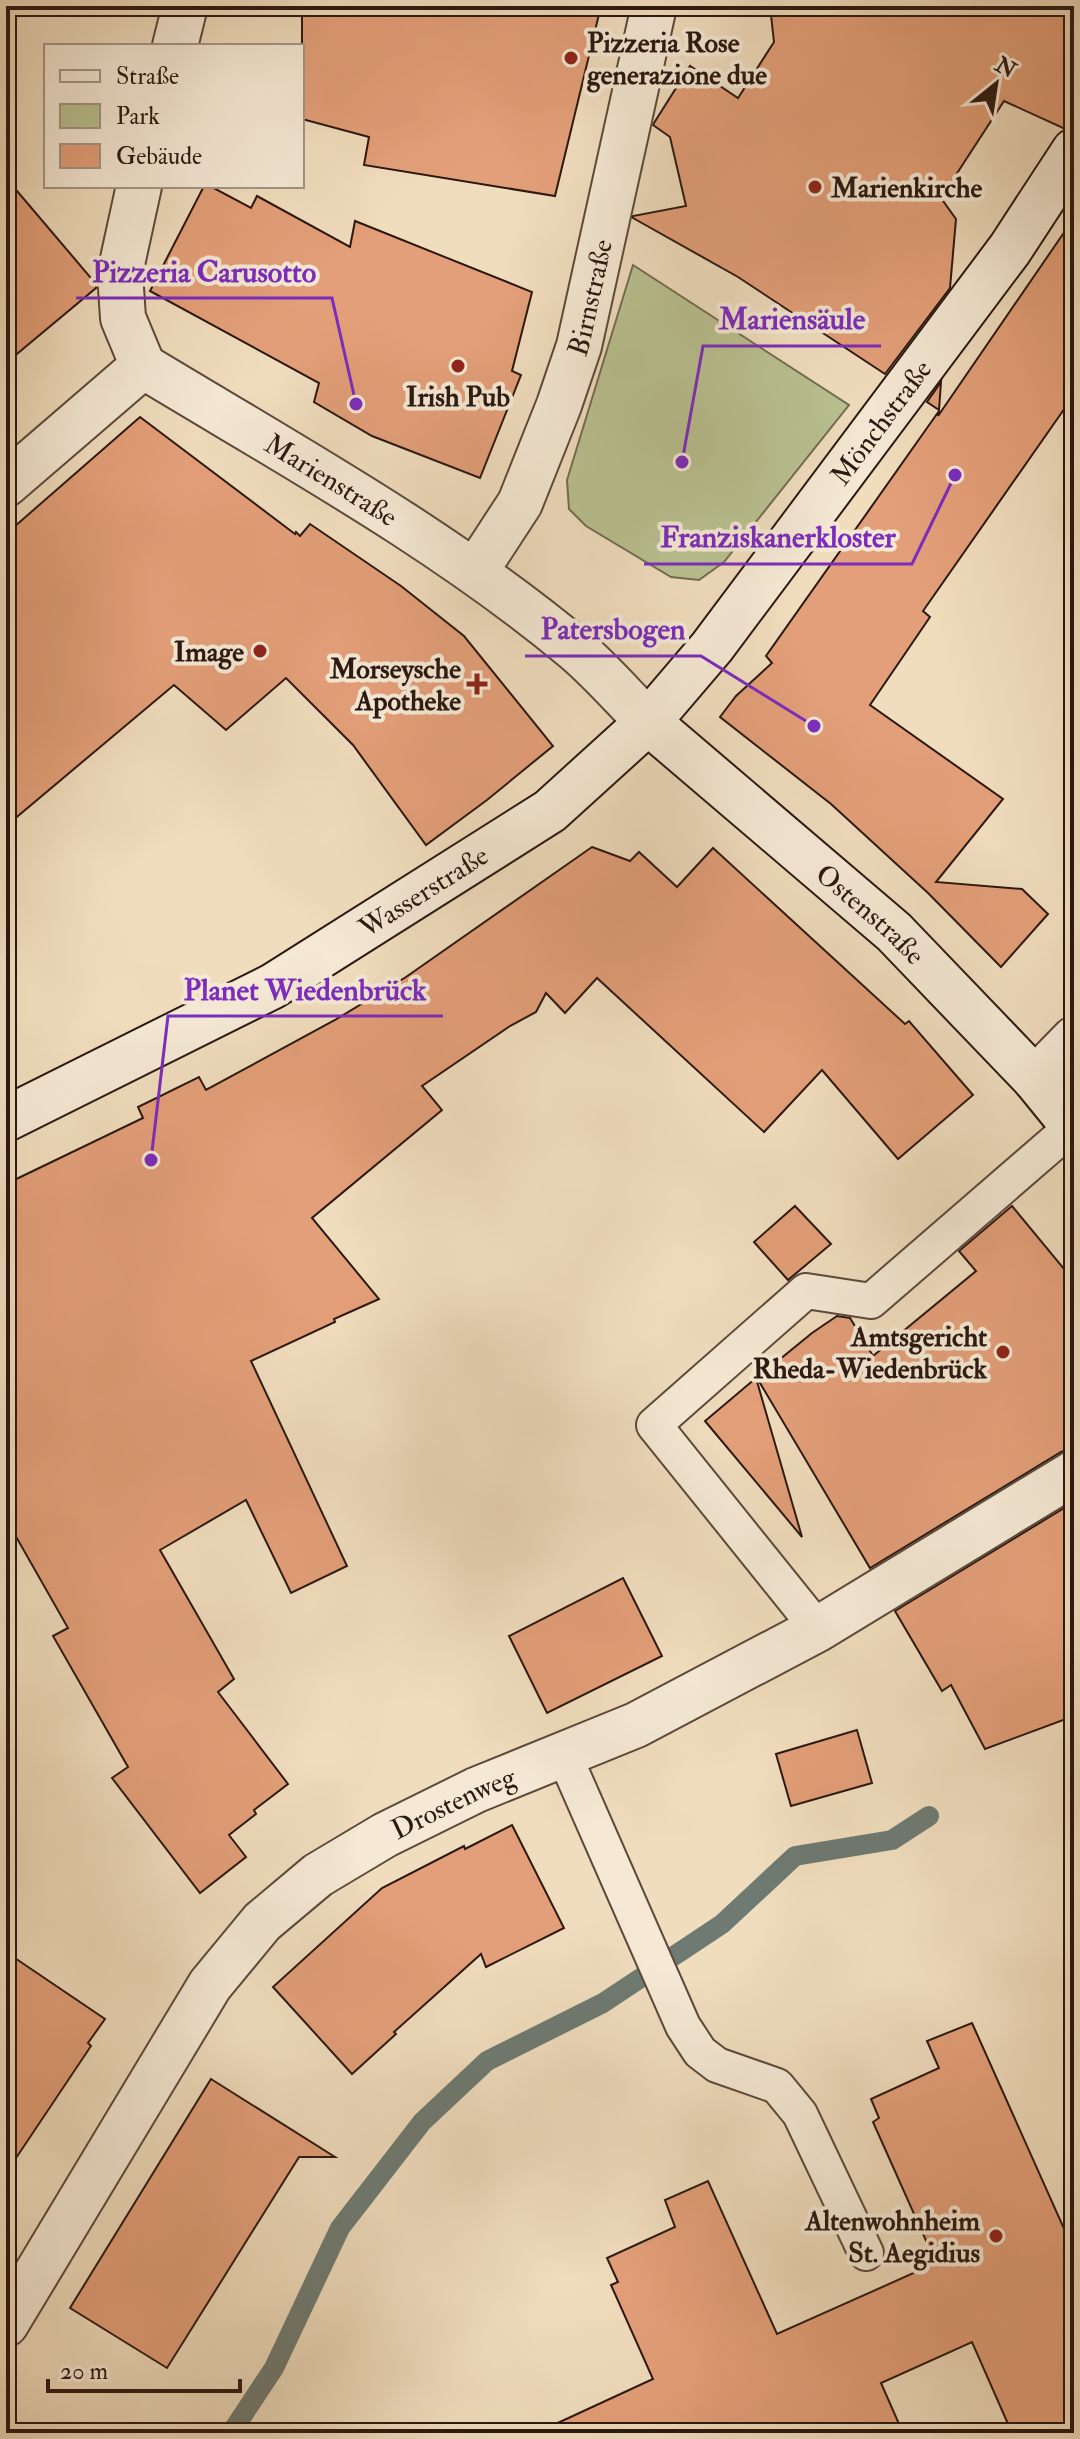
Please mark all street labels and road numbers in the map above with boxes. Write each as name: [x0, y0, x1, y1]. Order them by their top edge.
street label: Birnstraße: [561, 236, 621, 361]
street label: Mönchstraße: [823, 353, 940, 493]
street label: Marienstraße: [258, 427, 404, 535]
street label: Wasserstraße: [352, 838, 496, 947]
street label: Ostenstraße: [808, 857, 932, 973]
street label: Drostenweg: [386, 1759, 522, 1848]

